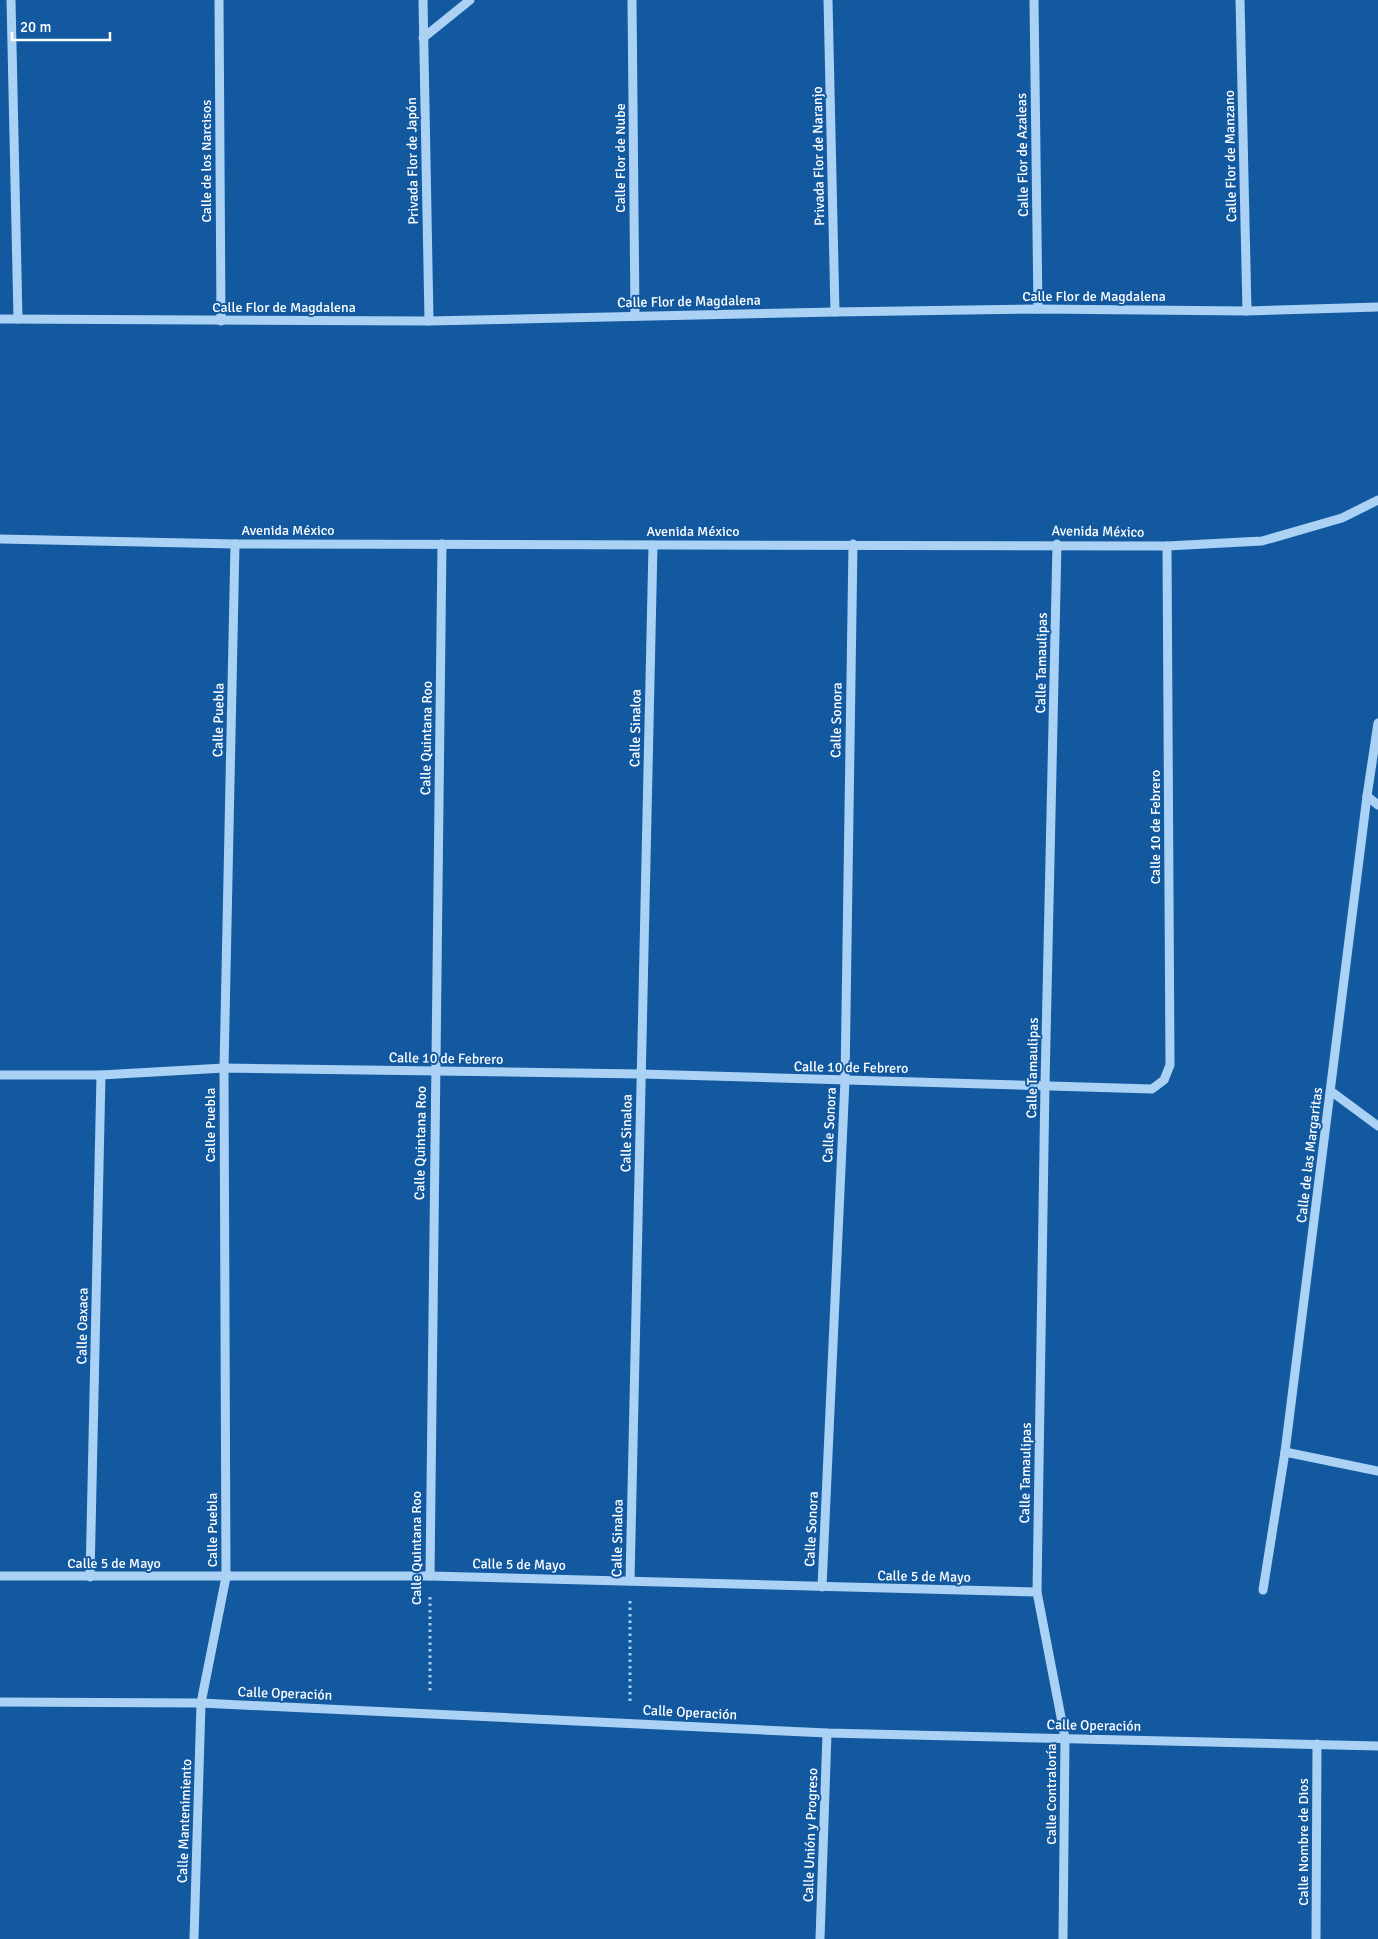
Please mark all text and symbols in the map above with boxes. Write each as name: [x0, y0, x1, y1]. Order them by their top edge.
scale bar: [12, 10, 110, 42]
text: 20 m: [20, 18, 51, 36]
street label: Privada Flor de Naranjo: [809, 86, 828, 226]
street label: Calle Flor de Manzano: [1221, 90, 1240, 222]
street label: Calle Flor de Azaleas: [1013, 93, 1032, 217]
street label: Privada Flor de Japón: [403, 97, 422, 225]
street label: Calle de los Narcisos: [198, 100, 215, 223]
street label: Calle Flor de Nube: [612, 103, 629, 213]
street label: Calle Flor de Magdalena: [1022, 288, 1166, 305]
street label: Calle Flor de Magdalena: [617, 292, 761, 311]
street label: Calle Flor de Magdalena: [212, 299, 356, 316]
street label: Avenida México: [242, 522, 334, 539]
street label: Avenida México: [1051, 522, 1145, 541]
street label: Avenida México: [647, 523, 739, 540]
street label: Calle Tamaulipas: [1032, 612, 1051, 714]
street label: Calle Quintana Roo: [417, 681, 436, 795]
street label: Calle Sonora: [827, 682, 846, 758]
street label: Calle Puebla: [209, 683, 228, 757]
street label: Calle Sinaloa: [626, 689, 645, 767]
street label: Calle 10 de Febrero: [1147, 770, 1164, 884]
street label: Calle Tamaulipas: [1023, 1017, 1042, 1119]
street label: Calle 10 de Febrero: [389, 1049, 503, 1068]
street label: Calle 10 de Febrero: [794, 1058, 908, 1077]
street label: Calle Quintana Roo: [411, 1086, 430, 1200]
street label: Calle de las Margaritas: [1293, 1086, 1326, 1224]
street label: Calle Sonora: [819, 1087, 840, 1163]
street label: Calle Puebla: [202, 1088, 219, 1162]
street label: Calle Sinaloa: [617, 1094, 636, 1172]
street label: Calle Oaxaca: [73, 1288, 92, 1365]
street label: Calle Tamaulipas: [1016, 1422, 1035, 1524]
street label: Calle Quintana Roo: [408, 1491, 425, 1605]
street label: Calle Sonora: [801, 1491, 822, 1567]
street label: Calle Puebla: [204, 1493, 221, 1567]
street label: Calle Sinaloa: [608, 1499, 627, 1577]
street label: Calle 5 de Mayo: [67, 1555, 161, 1572]
street label: Calle 5 de Mayo: [472, 1555, 566, 1574]
street label: Calle 5 de Mayo: [877, 1567, 971, 1586]
street label: Calle Operación: [237, 1683, 333, 1704]
street label: Calle Operación: [642, 1702, 738, 1723]
street label: Calle Operación: [1047, 1716, 1141, 1735]
street label: Calle Contraloría: [1043, 1743, 1060, 1845]
street label: Calle Mantenimiento: [174, 1759, 195, 1883]
street label: Calle Unión y Progreso: [800, 1768, 821, 1903]
street label: Calle Nombre de Dios: [1295, 1778, 1312, 1906]

